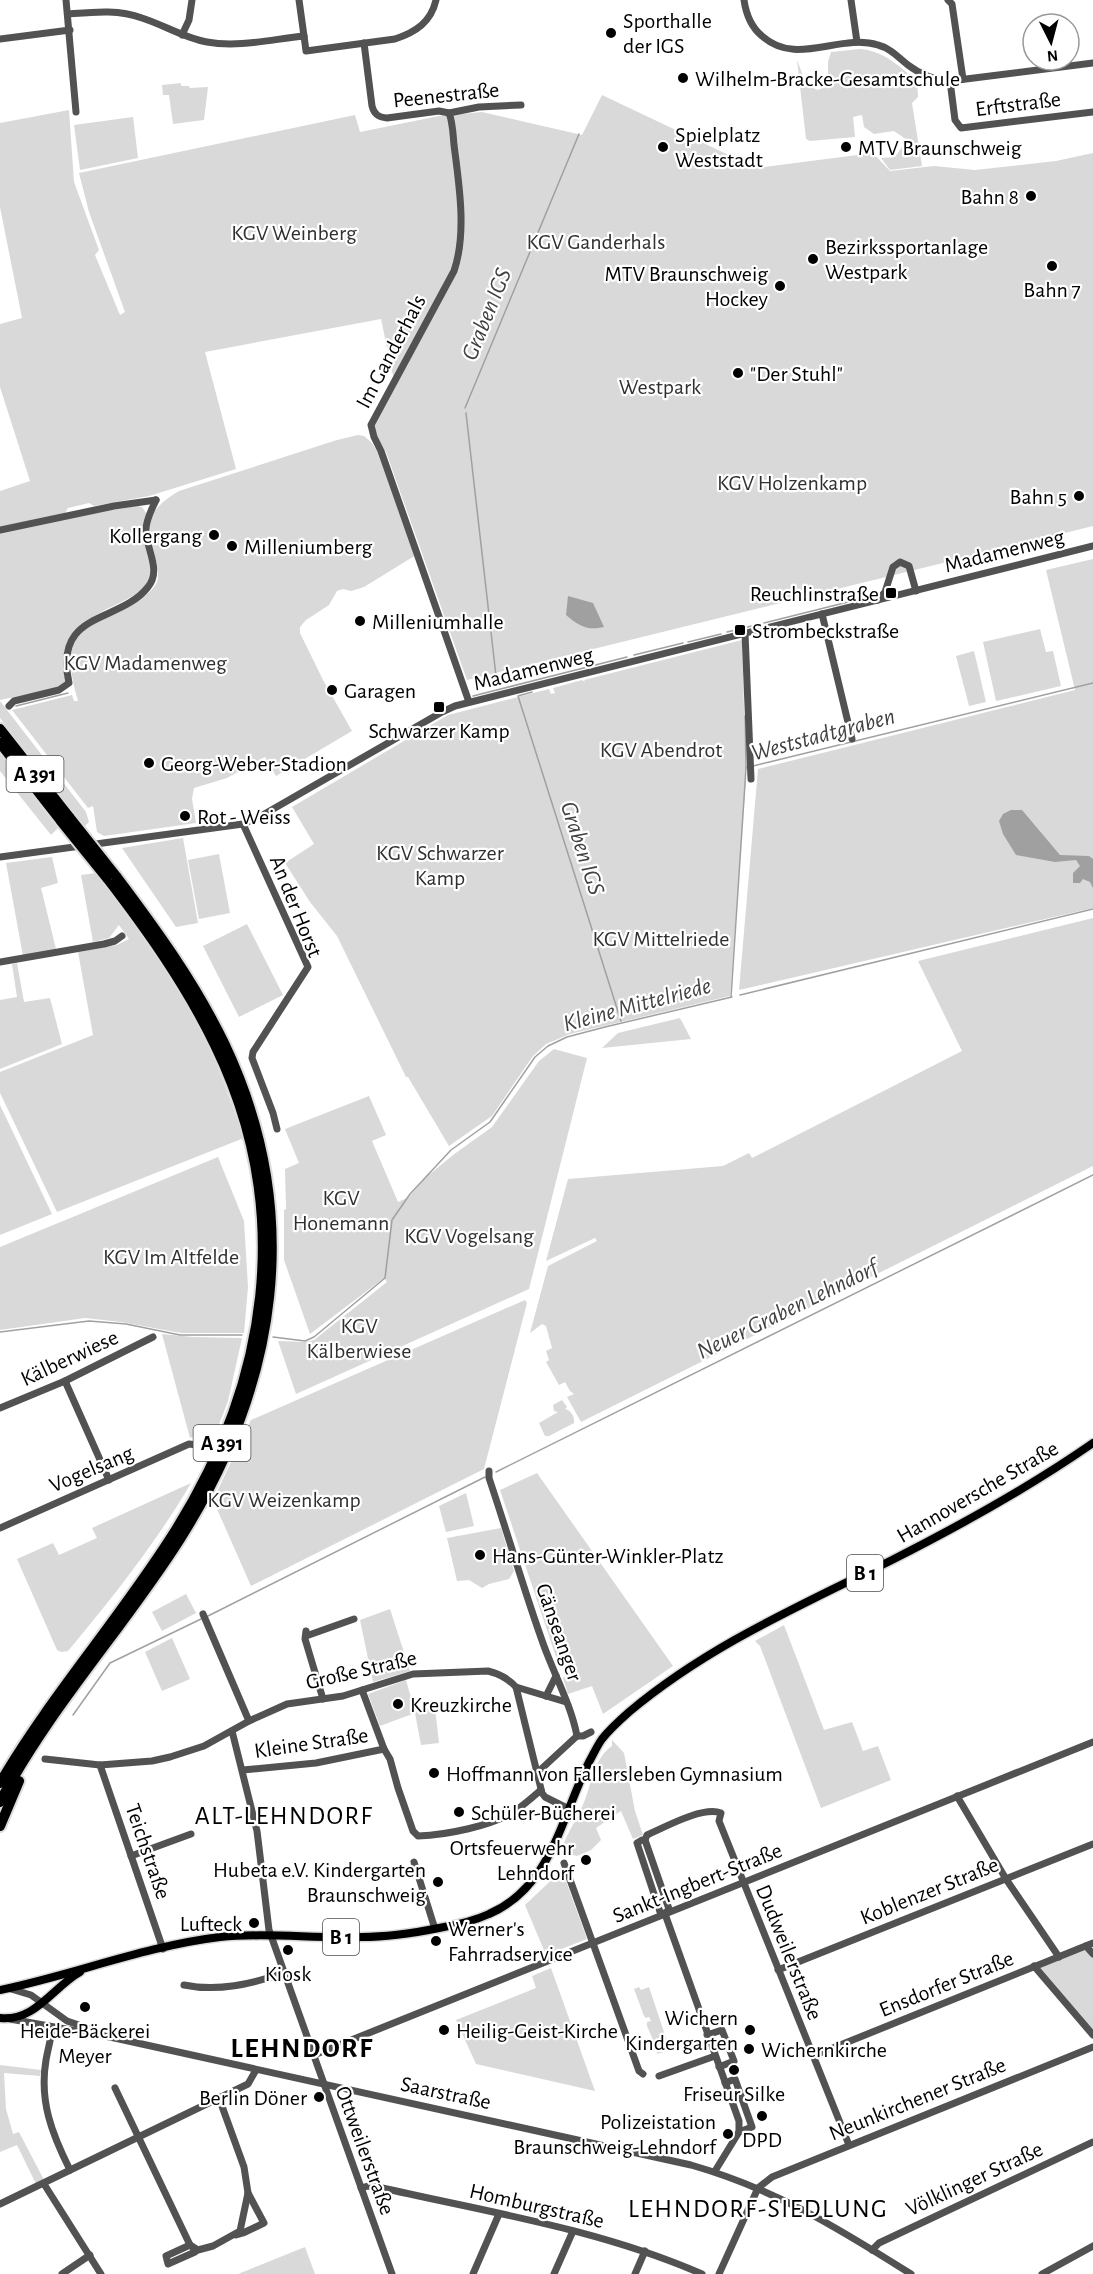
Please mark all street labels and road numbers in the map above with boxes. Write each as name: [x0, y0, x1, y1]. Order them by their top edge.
street label: Peenestraße: [392, 78, 500, 112]
street label: Erftstraße: [974, 88, 1062, 120]
street label: Im Ganderhals: [352, 291, 430, 412]
street label: Madamenweg: [942, 525, 1067, 576]
street label: Madamenweg: [471, 643, 596, 694]
road number: A 391: [6, 756, 63, 792]
street label: An der Horst: [266, 853, 326, 960]
street label: Kälberwiese: [17, 1326, 122, 1390]
road number: A 391: [194, 1425, 250, 1461]
street label: Hannoversche Straße: [893, 1437, 1062, 1547]
street label: Vogelsang: [46, 1441, 137, 1496]
road number: B 1: [847, 1555, 883, 1591]
street label: Gänseanger: [532, 1581, 586, 1684]
street label: Große Straße: [304, 1647, 419, 1693]
street label: Kleine Straße: [253, 1724, 370, 1762]
street label: Teichstraße: [121, 1801, 175, 1902]
street label: Sankt-Ingbert-Straße: [610, 1839, 785, 1927]
street label: Koblenzer Straße: [857, 1853, 1002, 1929]
street label: Dudweilerstraße: [752, 1881, 826, 2023]
road number: B 1: [323, 1919, 359, 1955]
street label: Ensdorfer Straße: [876, 1947, 1017, 2021]
street label: Neunkirchener Straße: [826, 2053, 1009, 2144]
street label: Saarstraße: [399, 2073, 493, 2113]
street label: Ottweilerstraße: [332, 2083, 399, 2218]
street label: Völklinger Straße: [903, 2138, 1046, 2220]
street label: Homburgstraße: [467, 2180, 606, 2232]

